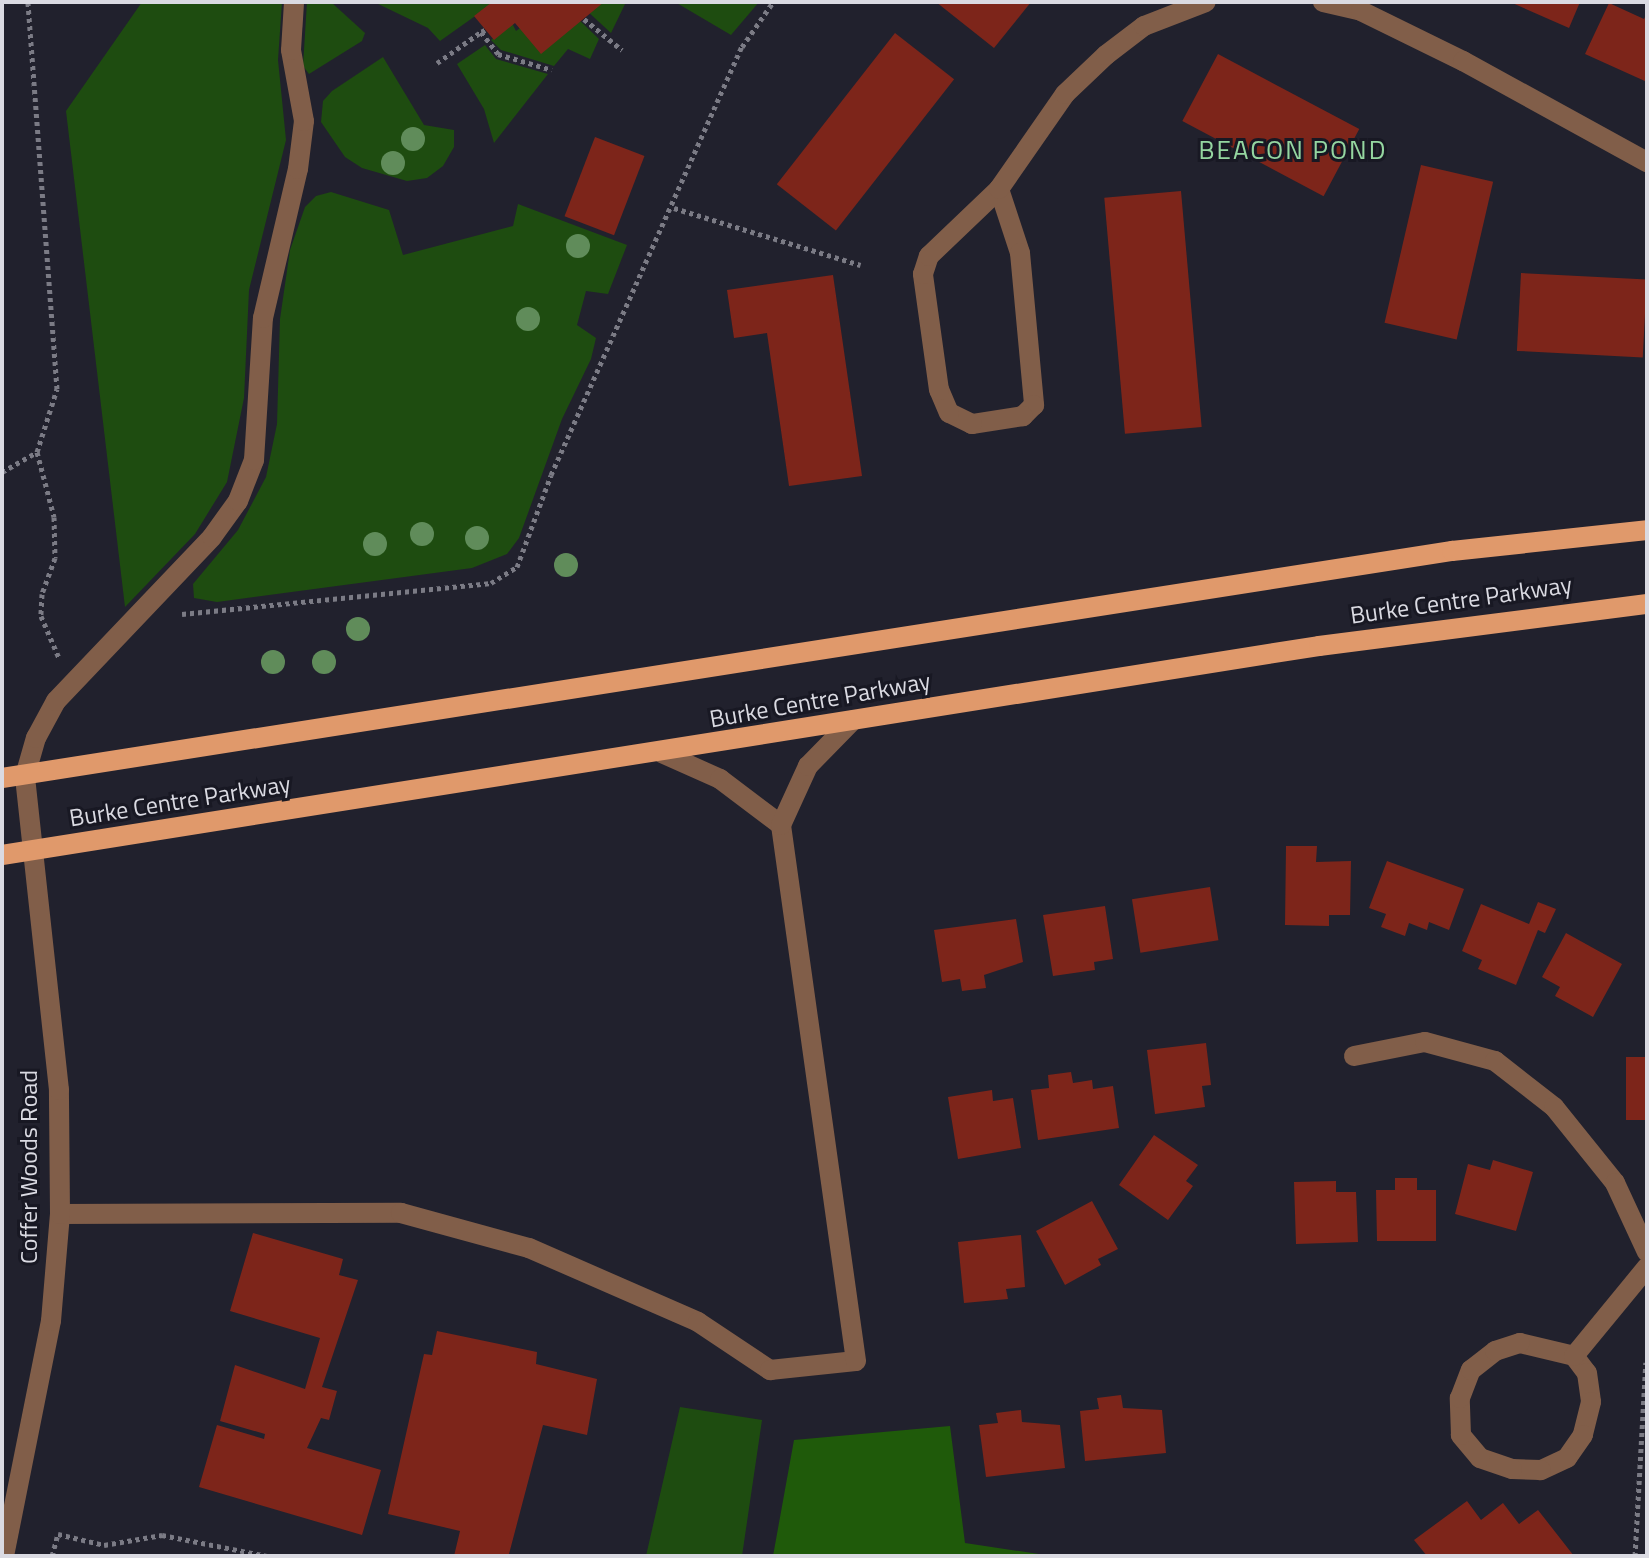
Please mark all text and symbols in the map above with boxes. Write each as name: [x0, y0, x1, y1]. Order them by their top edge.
district label: BEACON POND: [1199, 134, 1387, 166]
street label: Burke Centre Parkway: [1348, 570, 1574, 630]
street label: Burke Centre Parkway: [707, 666, 933, 734]
street label: Burke Centre Parkway: [67, 769, 293, 833]
street label: Coffer Woods Road: [15, 1070, 43, 1264]

